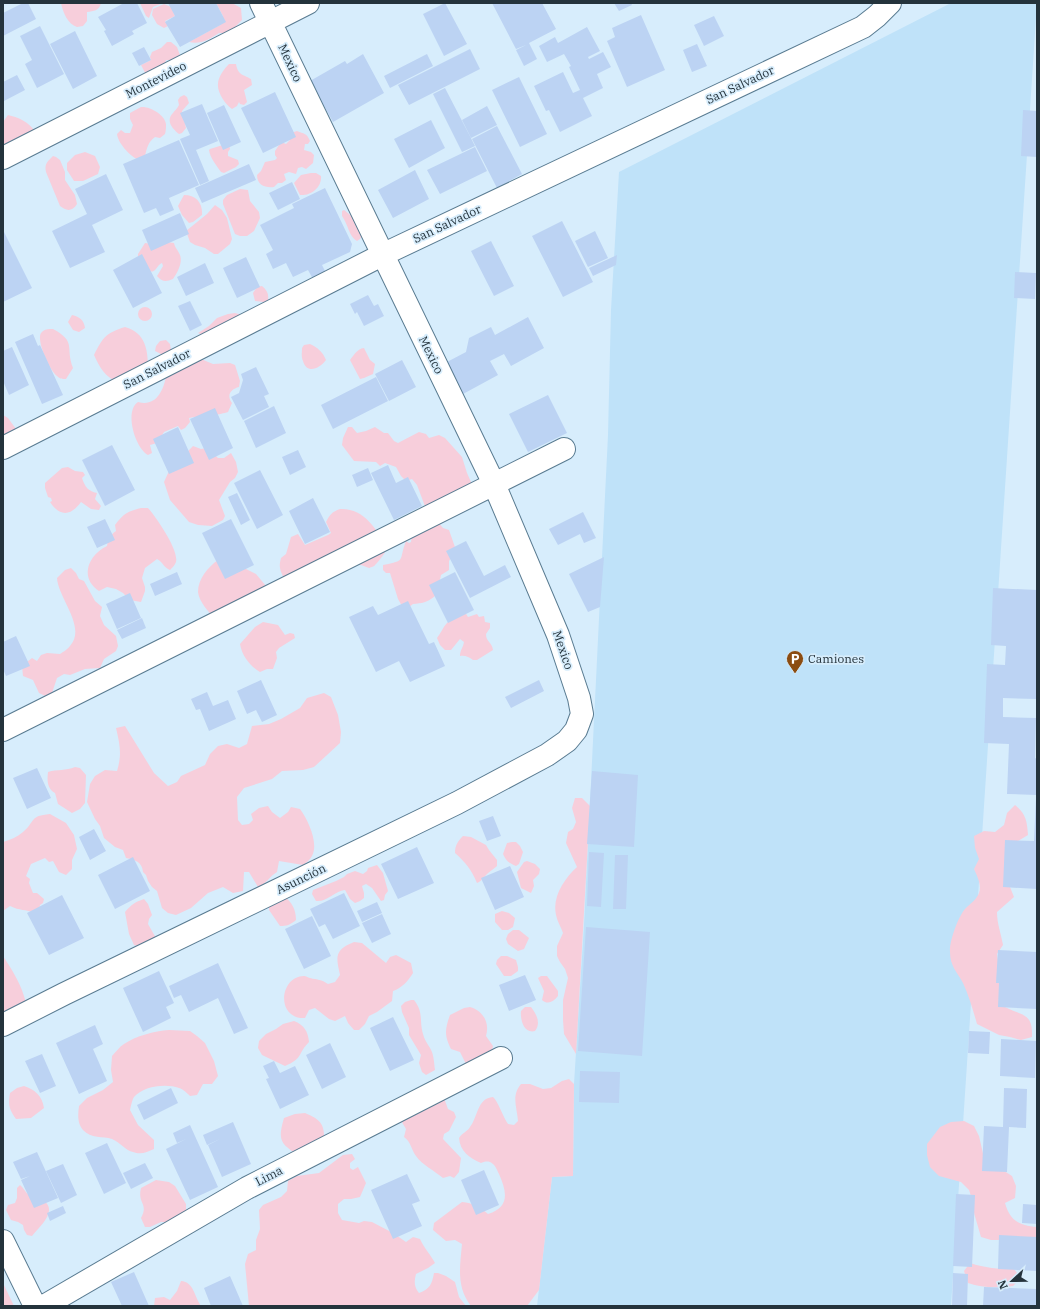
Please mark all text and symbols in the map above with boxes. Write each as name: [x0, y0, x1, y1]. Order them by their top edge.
street label: Mexico: [275, 41, 306, 84]
street label: Montevideo: [123, 58, 189, 101]
street label: San Salvador: [703, 62, 777, 107]
street label: San Salvador: [410, 201, 484, 246]
street label: Mexico: [416, 333, 447, 376]
street label: San Salvador: [121, 345, 194, 392]
street label: Mexico: [550, 628, 577, 671]
parking icon: Camiones: [785, 649, 805, 674]
place label: Camiones: [808, 651, 864, 666]
street label: Asunción: [273, 860, 328, 897]
street label: Lima: [252, 1162, 285, 1189]
north arrow: [992, 1261, 1032, 1301]
text: N: [994, 1278, 1011, 1291]

